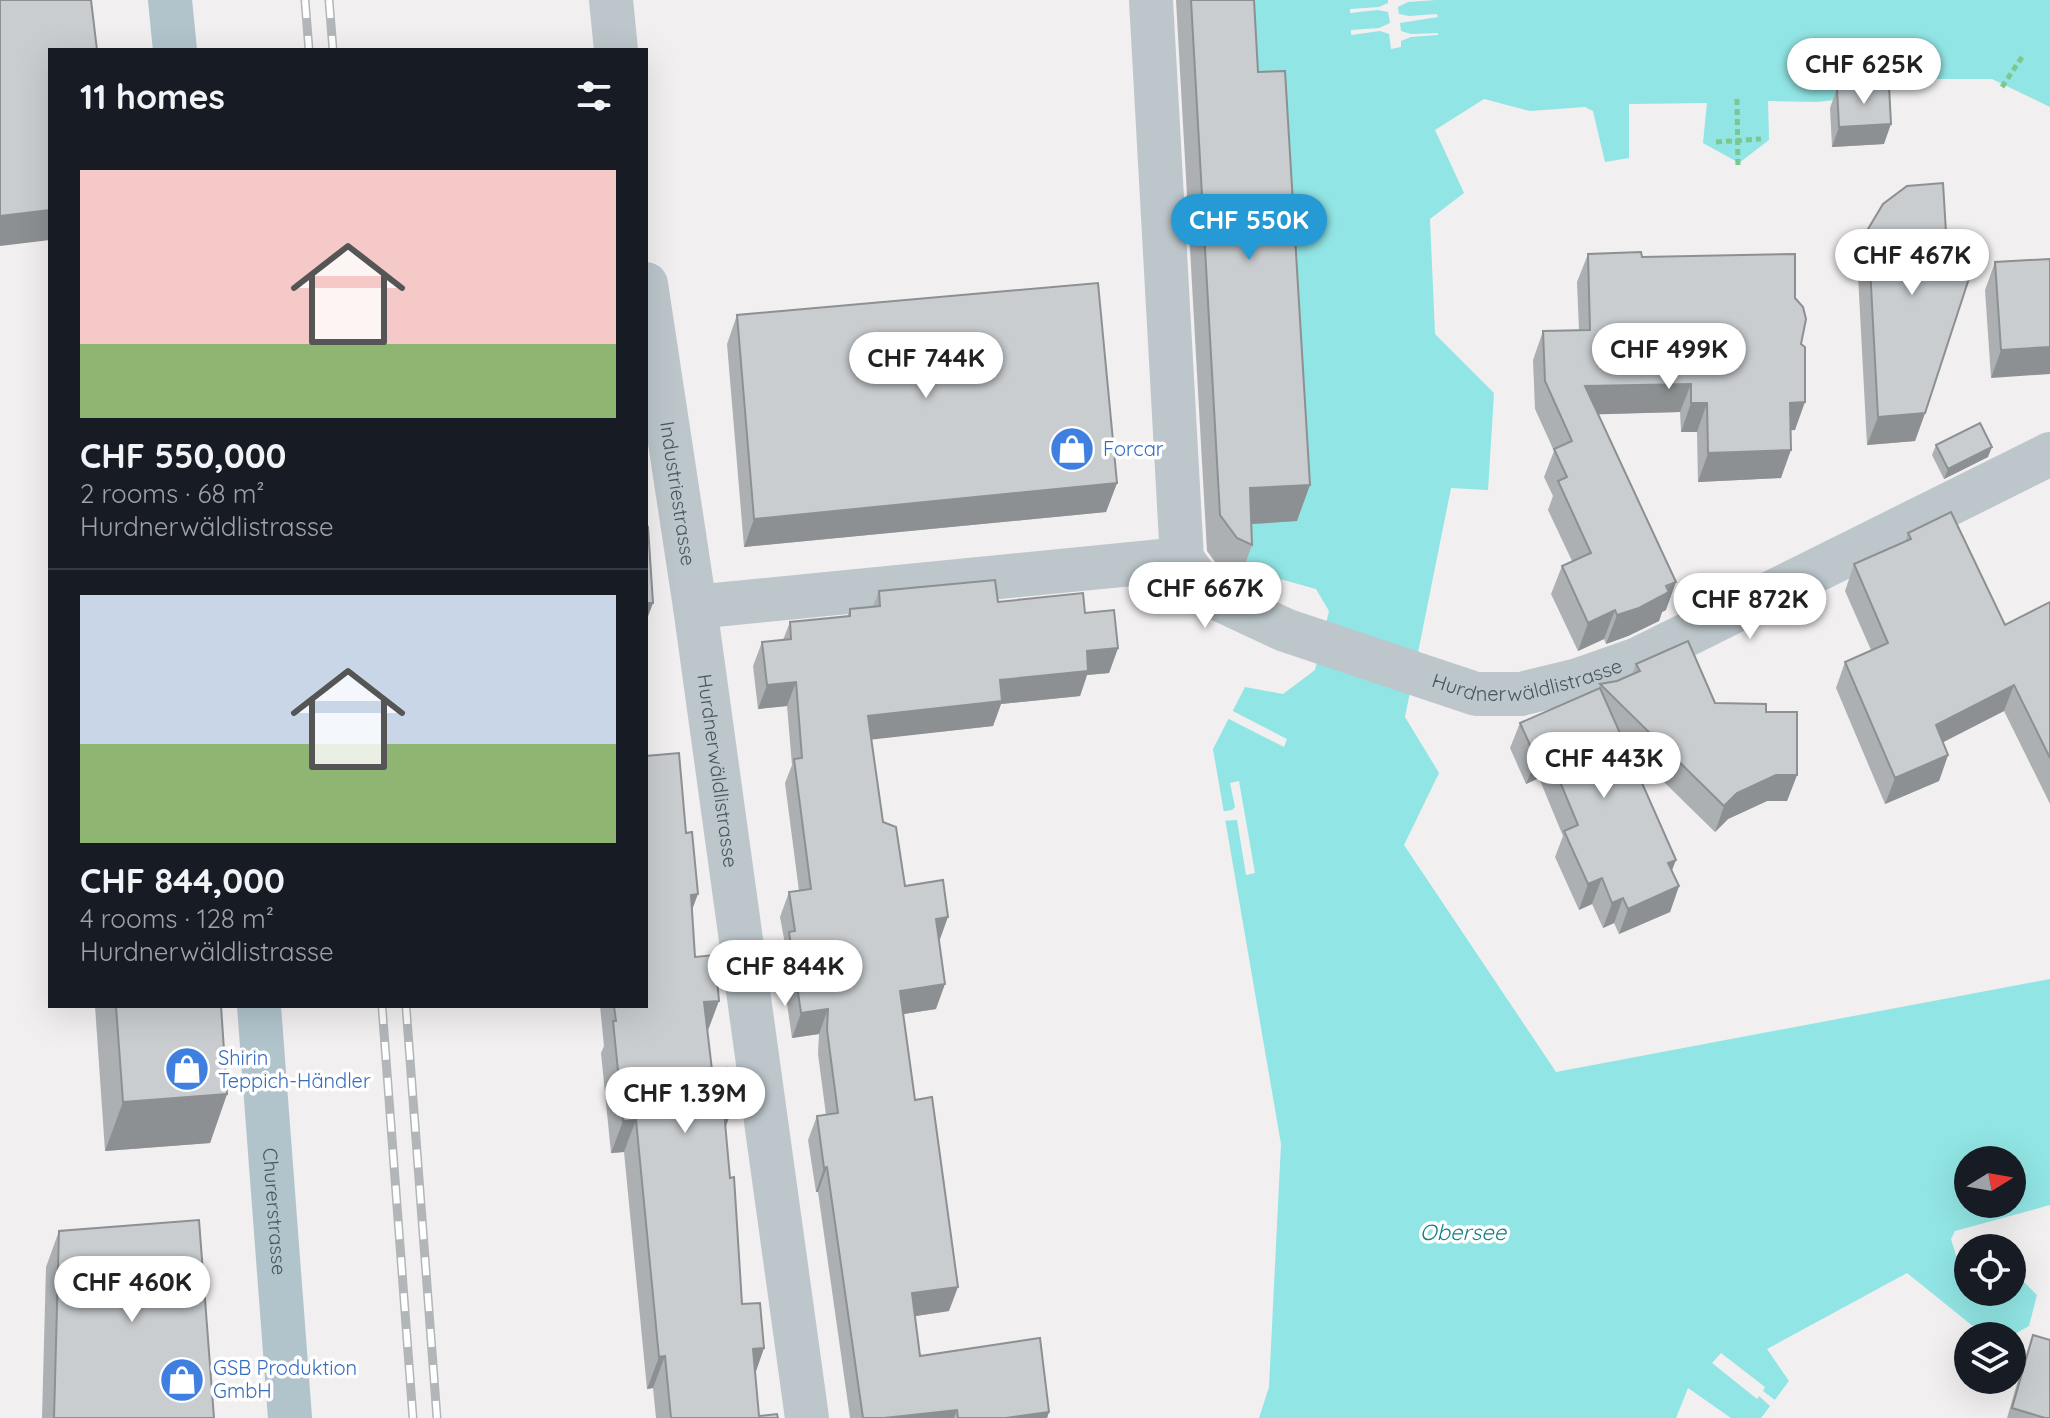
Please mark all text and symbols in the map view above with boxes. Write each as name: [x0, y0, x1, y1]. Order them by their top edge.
pin: CHF 625K: [1781, 38, 1947, 106]
text: CHF 625K: [1805, 47, 1923, 80]
icon: filters: [572, 74, 616, 118]
text: 11 homes: [80, 75, 225, 118]
pin: CHF 550K: [1166, 194, 1332, 262]
text: CHF 550K: [1189, 203, 1309, 236]
icon: home: [276, 222, 420, 366]
pin: CHF 467K: [1829, 229, 1995, 297]
text: CHF 467K: [1853, 238, 1971, 271]
pin: CHF 499K: [1586, 323, 1752, 391]
pin: CHF 744K: [843, 332, 1009, 400]
text: CHF 499K: [1610, 332, 1728, 365]
text: CHF 744K: [867, 341, 985, 374]
street label: Industriestrasse: [655, 420, 702, 567]
shop icon: Forcar: [1048, 425, 1096, 473]
text: CHF 550,000: [80, 434, 286, 477]
place label: Forcar: [1103, 436, 1164, 461]
text: 2 rooms · 68 m²: [80, 477, 265, 510]
text: Hurdnerwäldlistrasse: [80, 510, 334, 543]
pin: CHF 667K: [1122, 562, 1288, 630]
text: CHF 667K: [1147, 571, 1263, 604]
pin: CHF 872K: [1667, 573, 1833, 641]
text: CHF 872K: [1691, 582, 1809, 615]
icon: home: [276, 647, 420, 791]
street label: Hurdnerwäldlistrasse: [1429, 653, 1625, 706]
street label: Hurdnerwäldlistrasse: [692, 672, 744, 869]
pin: CHF 443K: [1521, 732, 1687, 800]
text: CHF 443K: [1545, 741, 1663, 774]
text: CHF 844,000: [80, 859, 285, 902]
text: 4 rooms · 128 m²: [80, 902, 274, 935]
text: Hurdnerwäldlistrasse: [80, 935, 334, 968]
pin: CHF 844K: [702, 940, 868, 1008]
text: CHF 844K: [726, 949, 844, 982]
shop icon: Shirin Teppich-Händler: [163, 1045, 211, 1093]
place label: Shirin Teppich-Händler: [218, 1045, 371, 1093]
pin: CHF 1.39M: [593, 1067, 777, 1135]
text: CHF 1.39M: [623, 1076, 747, 1109]
north arrow: [1954, 1146, 2026, 1218]
map controls: [1954, 1146, 2026, 1394]
street label: Churerstrasse: [258, 1147, 292, 1276]
water label: Obersee: [1420, 1218, 1508, 1246]
button: locate: [1954, 1234, 2026, 1306]
pin: CHF 460K: [49, 1256, 215, 1324]
text: CHF 460K: [72, 1265, 192, 1298]
button: layers: [1954, 1322, 2026, 1394]
place label: GSB Produktion GmbH: [213, 1355, 357, 1403]
shop icon: GSB Produktion GmbH: [158, 1356, 206, 1404]

